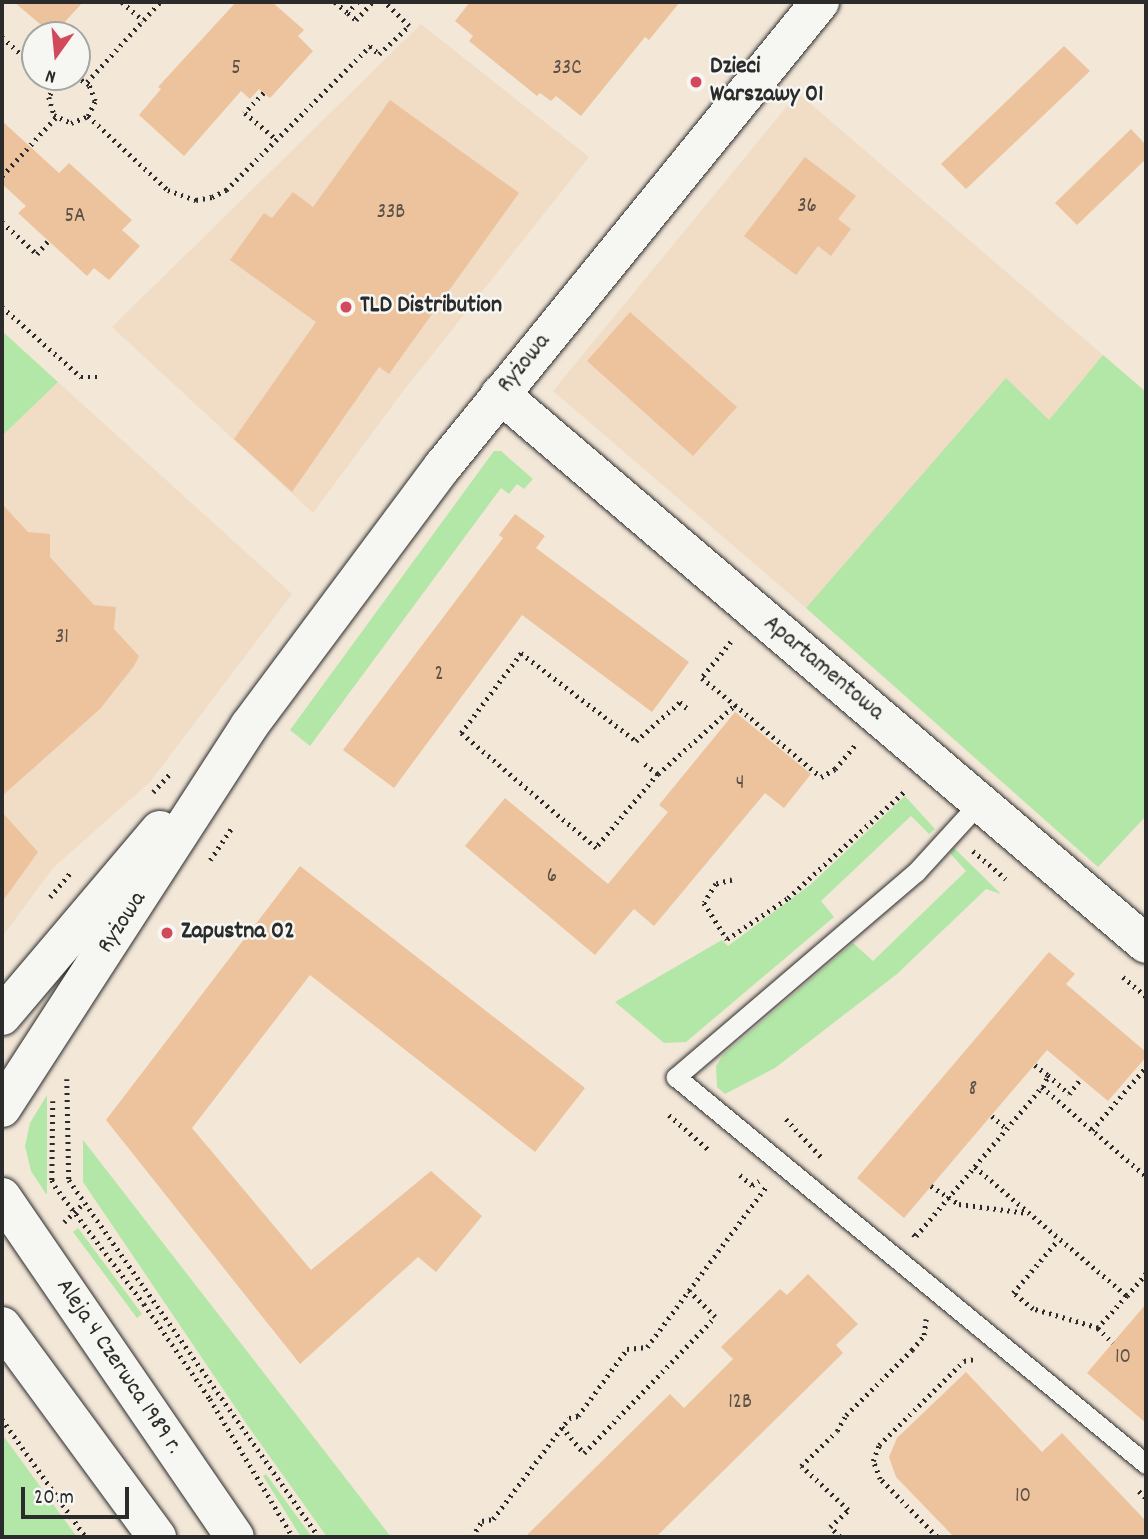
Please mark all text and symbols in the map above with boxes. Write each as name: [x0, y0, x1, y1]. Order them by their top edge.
north arrow: [21, 21, 91, 91]
place label: Dzieci Warszawy 01: [710, 54, 823, 110]
house number: 5: [231, 56, 241, 82]
house number: 33C: [552, 56, 582, 82]
text: N: [43, 61, 59, 89]
marker: Dzieci Warszawy 01: [688, 74, 704, 90]
house number: 36: [797, 194, 817, 220]
house number: 33B: [377, 200, 405, 226]
house number: 5A: [64, 204, 86, 230]
place label: TLD Distribution: [360, 293, 502, 321]
marker: TLD Distribution: [338, 299, 354, 315]
street label: Ryżowa: [492, 329, 558, 399]
street label: Apartamentowa: [757, 610, 889, 728]
house number: 31: [55, 625, 69, 651]
house number: 2: [434, 662, 444, 688]
house number: 4: [736, 771, 744, 797]
house number: 6: [547, 864, 557, 890]
street label: Ryżowa: [92, 887, 154, 959]
place label: Zapustna 02: [181, 919, 295, 947]
marker: Zapustna 02: [159, 925, 175, 941]
house number: 8: [969, 1077, 977, 1103]
street label: Aleja 4 Czerwca 1989 r.: [49, 1274, 187, 1460]
house number: 10: [1115, 1345, 1131, 1371]
house number: 12B: [728, 1390, 752, 1416]
scale bar: [24, 1472, 133, 1516]
text: 20 m: [34, 1484, 74, 1514]
house number: 10: [1015, 1484, 1031, 1510]

